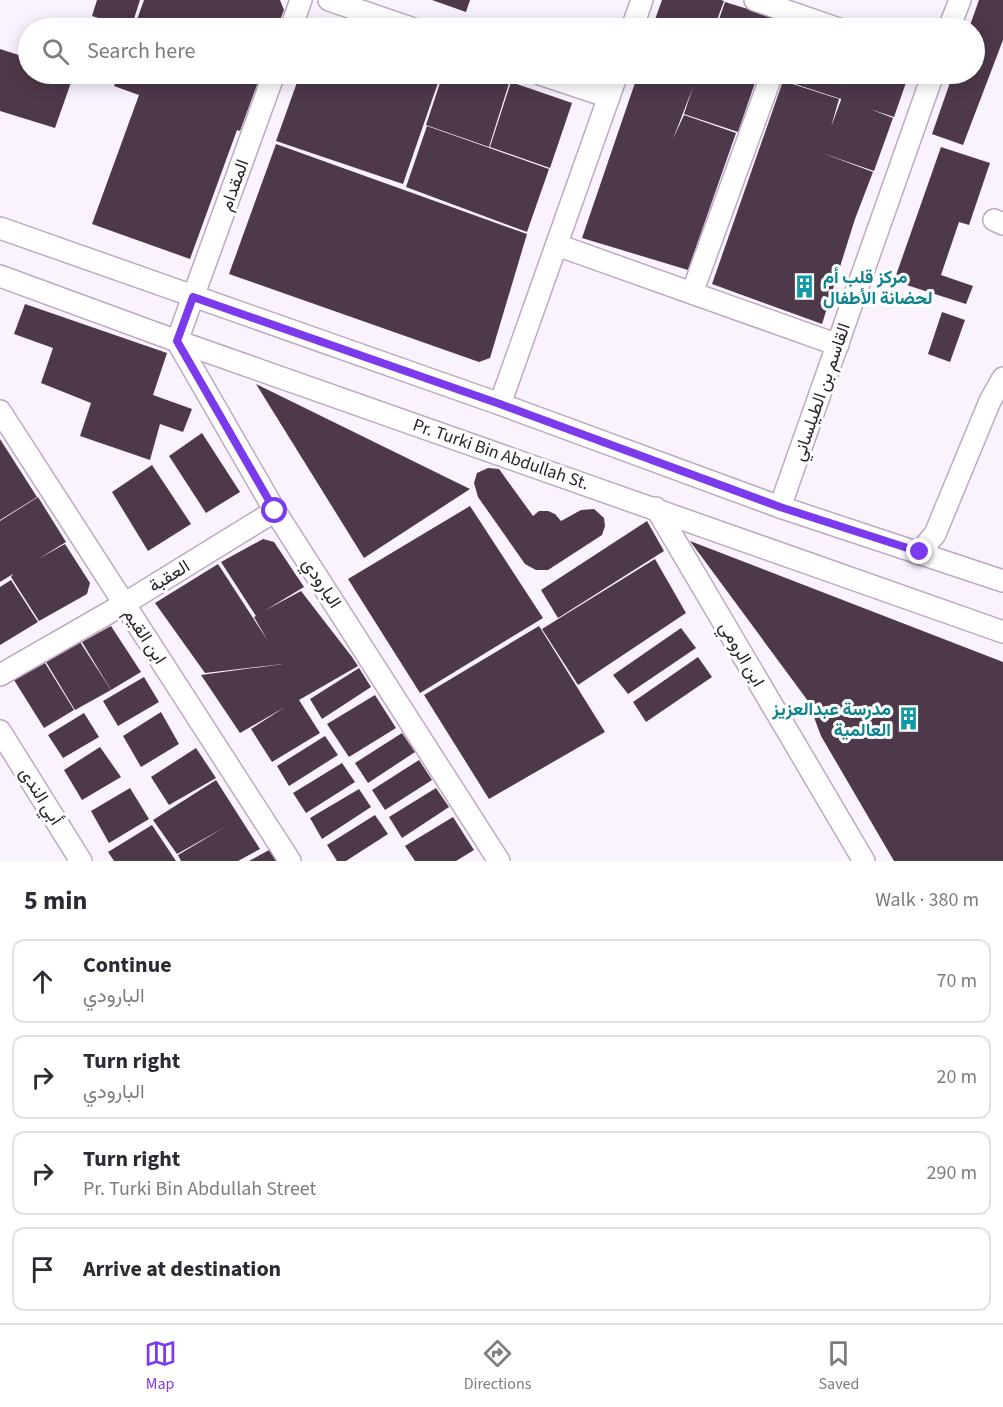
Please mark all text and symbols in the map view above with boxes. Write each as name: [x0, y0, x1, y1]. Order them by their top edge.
search box: [18, 18, 985, 84]
icon: search: [39, 35, 72, 68]
text: Search here: [87, 35, 195, 67]
street label: المقدام: [214, 156, 255, 214]
place label: مركز قلب أم لحضانة الأطفال: [823, 265, 933, 311]
building icon: مركز قلب أم لحضانة الأطفال: [792, 274, 818, 300]
street label: القاسم بن الطيلساني: [786, 320, 859, 465]
street label: Pr. Turki Bin Abdullah St.: [409, 413, 592, 496]
route start: [261, 497, 287, 523]
route end: [906, 538, 932, 564]
street label: البارودي: [294, 553, 347, 614]
street label: العقبة: [144, 554, 195, 599]
street label: ابن القيم: [117, 603, 172, 669]
street label: ابن الرومي: [711, 617, 770, 693]
place label: مدرسة عبدالعزيز العالمية: [771, 697, 891, 743]
building icon: مدرسة عبدالعزيز العالمية: [896, 706, 922, 732]
street label: أبي الندى: [11, 762, 68, 831]
text: 5 min: [24, 882, 87, 919]
text: Walk · 380 m: [875, 886, 979, 914]
text: Continue: [83, 949, 172, 981]
icon: ahead: [26, 965, 59, 998]
text: 70 m: [937, 967, 977, 995]
text: البارودي: [83, 982, 145, 1010]
text: Turn right: [83, 1045, 180, 1077]
icon: right: [26, 1061, 59, 1094]
text: 20 m: [937, 1063, 977, 1091]
text: البارودي: [83, 1078, 145, 1106]
text: Turn right: [83, 1143, 180, 1175]
icon: right: [26, 1157, 59, 1190]
text: 290 m: [927, 1159, 977, 1187]
text: Pr. Turki Bin Abdullah Street: [83, 1175, 316, 1203]
icon: arrive: [26, 1253, 59, 1286]
text: Arrive at destination: [83, 1253, 281, 1285]
tab: Map: [144, 1337, 177, 1395]
tab: Directions: [464, 1337, 531, 1395]
tab: Saved: [819, 1337, 859, 1395]

